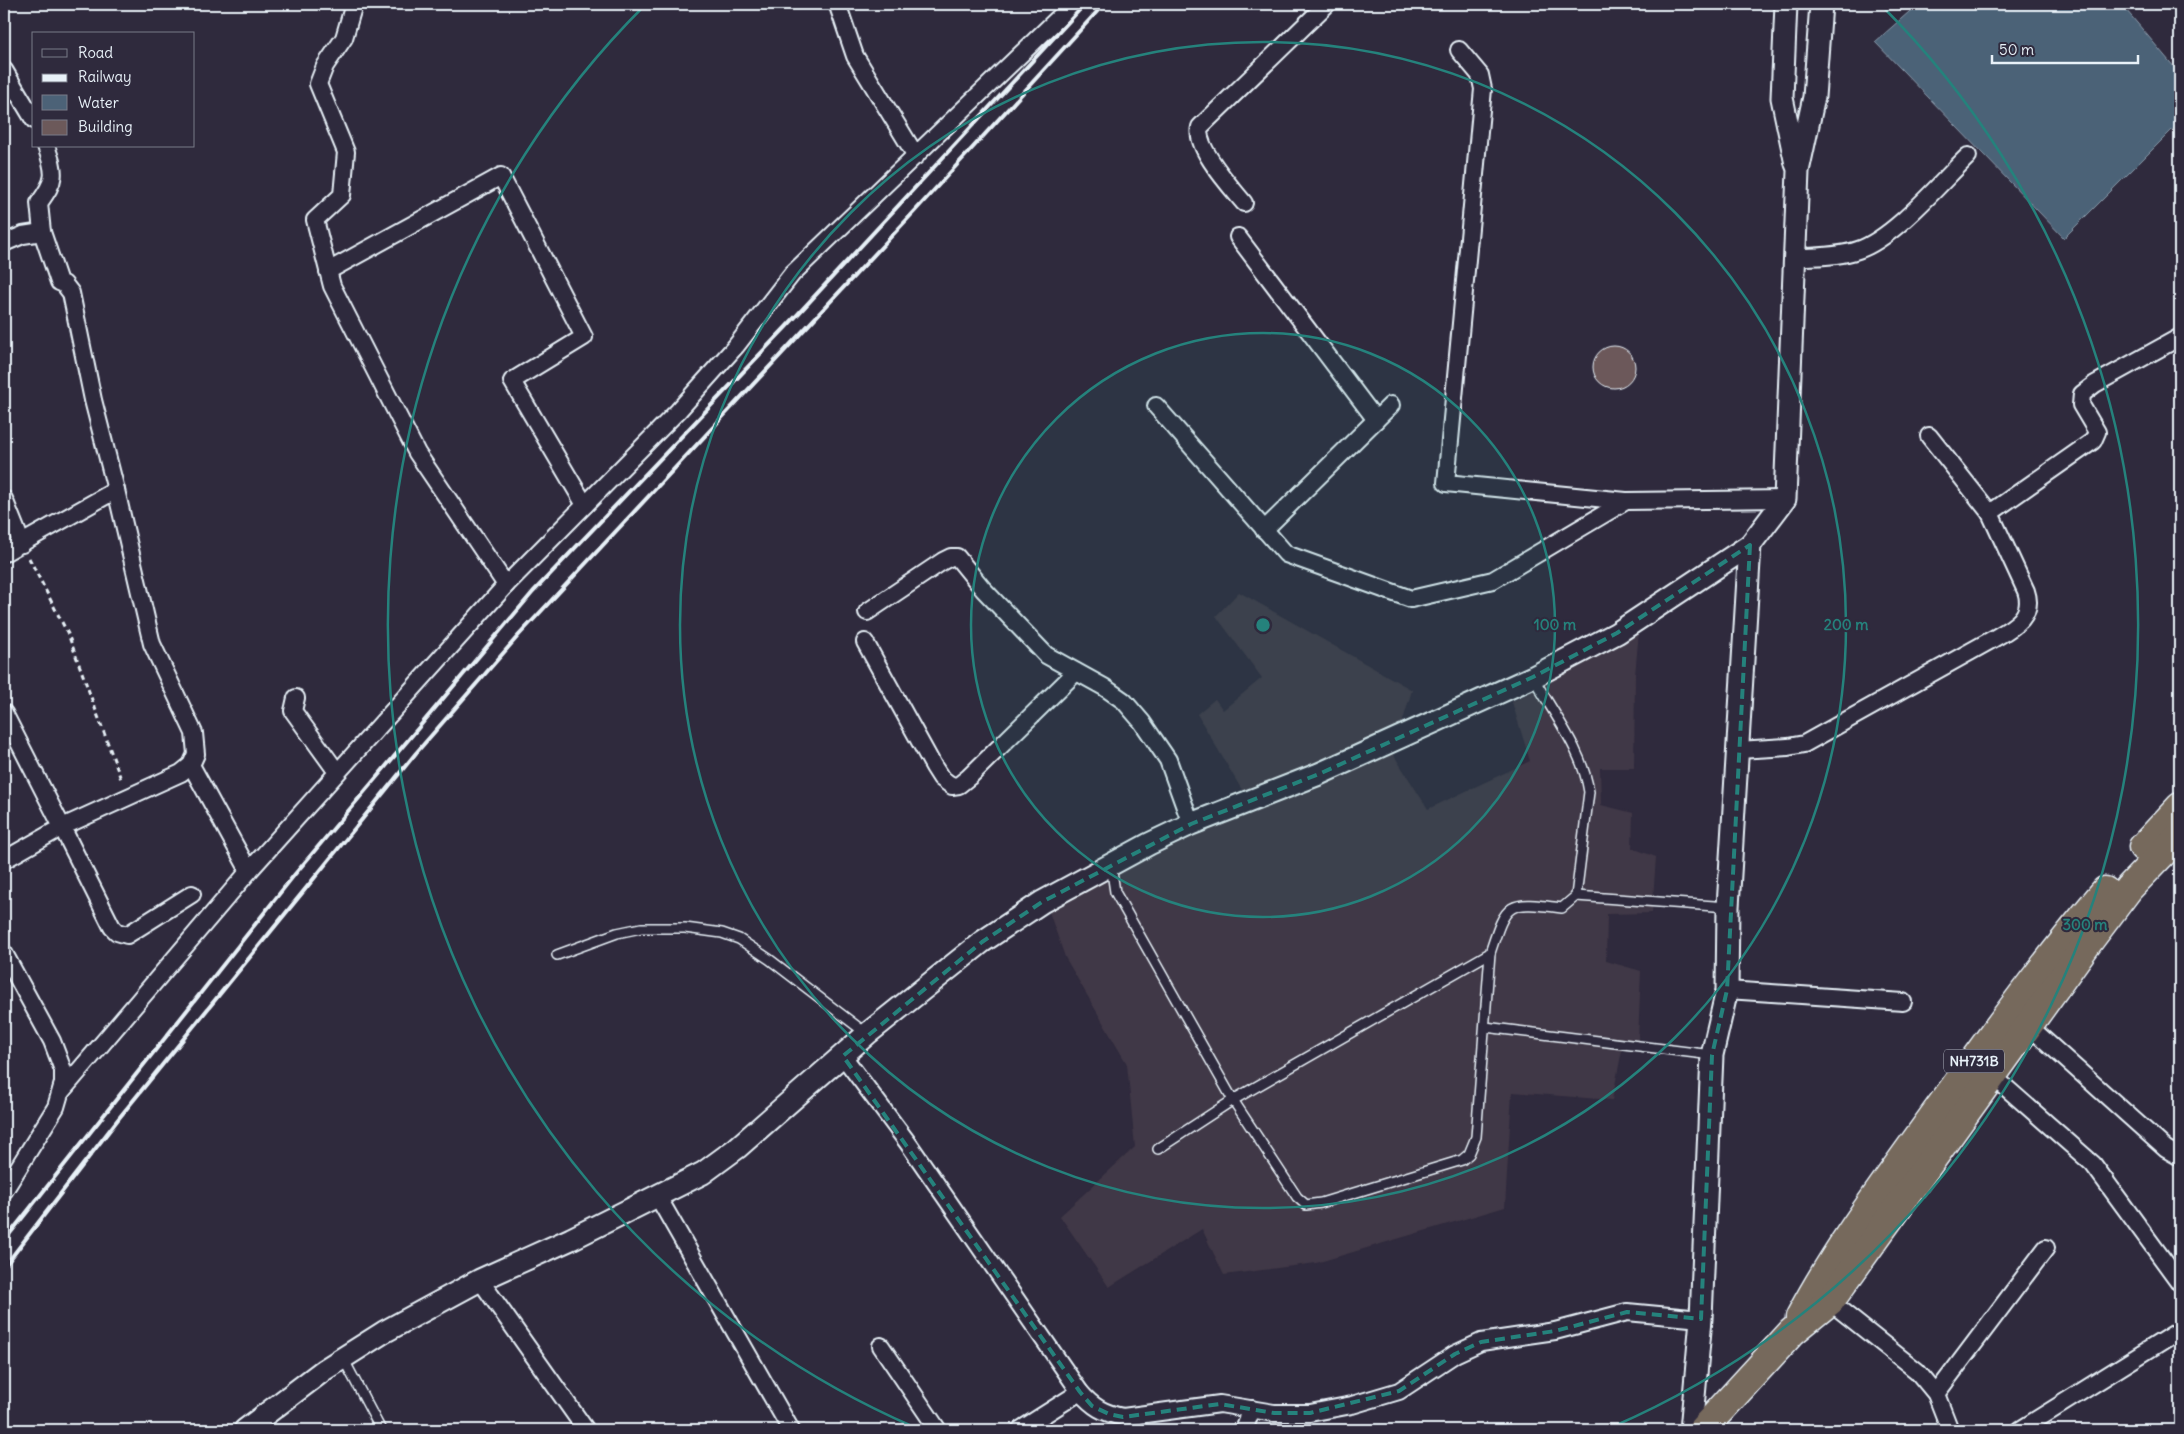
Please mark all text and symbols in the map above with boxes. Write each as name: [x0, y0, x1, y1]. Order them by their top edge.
legend: [32, 32, 195, 148]
scale bar: [1992, 32, 2138, 64]
text: 50 m: [1999, 40, 2034, 59]
text: Road: [78, 43, 113, 62]
text: Railway: [78, 67, 132, 86]
text: Water: [78, 93, 119, 112]
text: Building: [78, 117, 133, 136]
text: 100 m: [1534, 615, 1576, 634]
text: 200 m: [1824, 615, 1868, 634]
centre of rings: [1254, 616, 1272, 634]
text: 300 m: [2063, 915, 2108, 934]
road number: NH731B: [1944, 1050, 2004, 1072]

